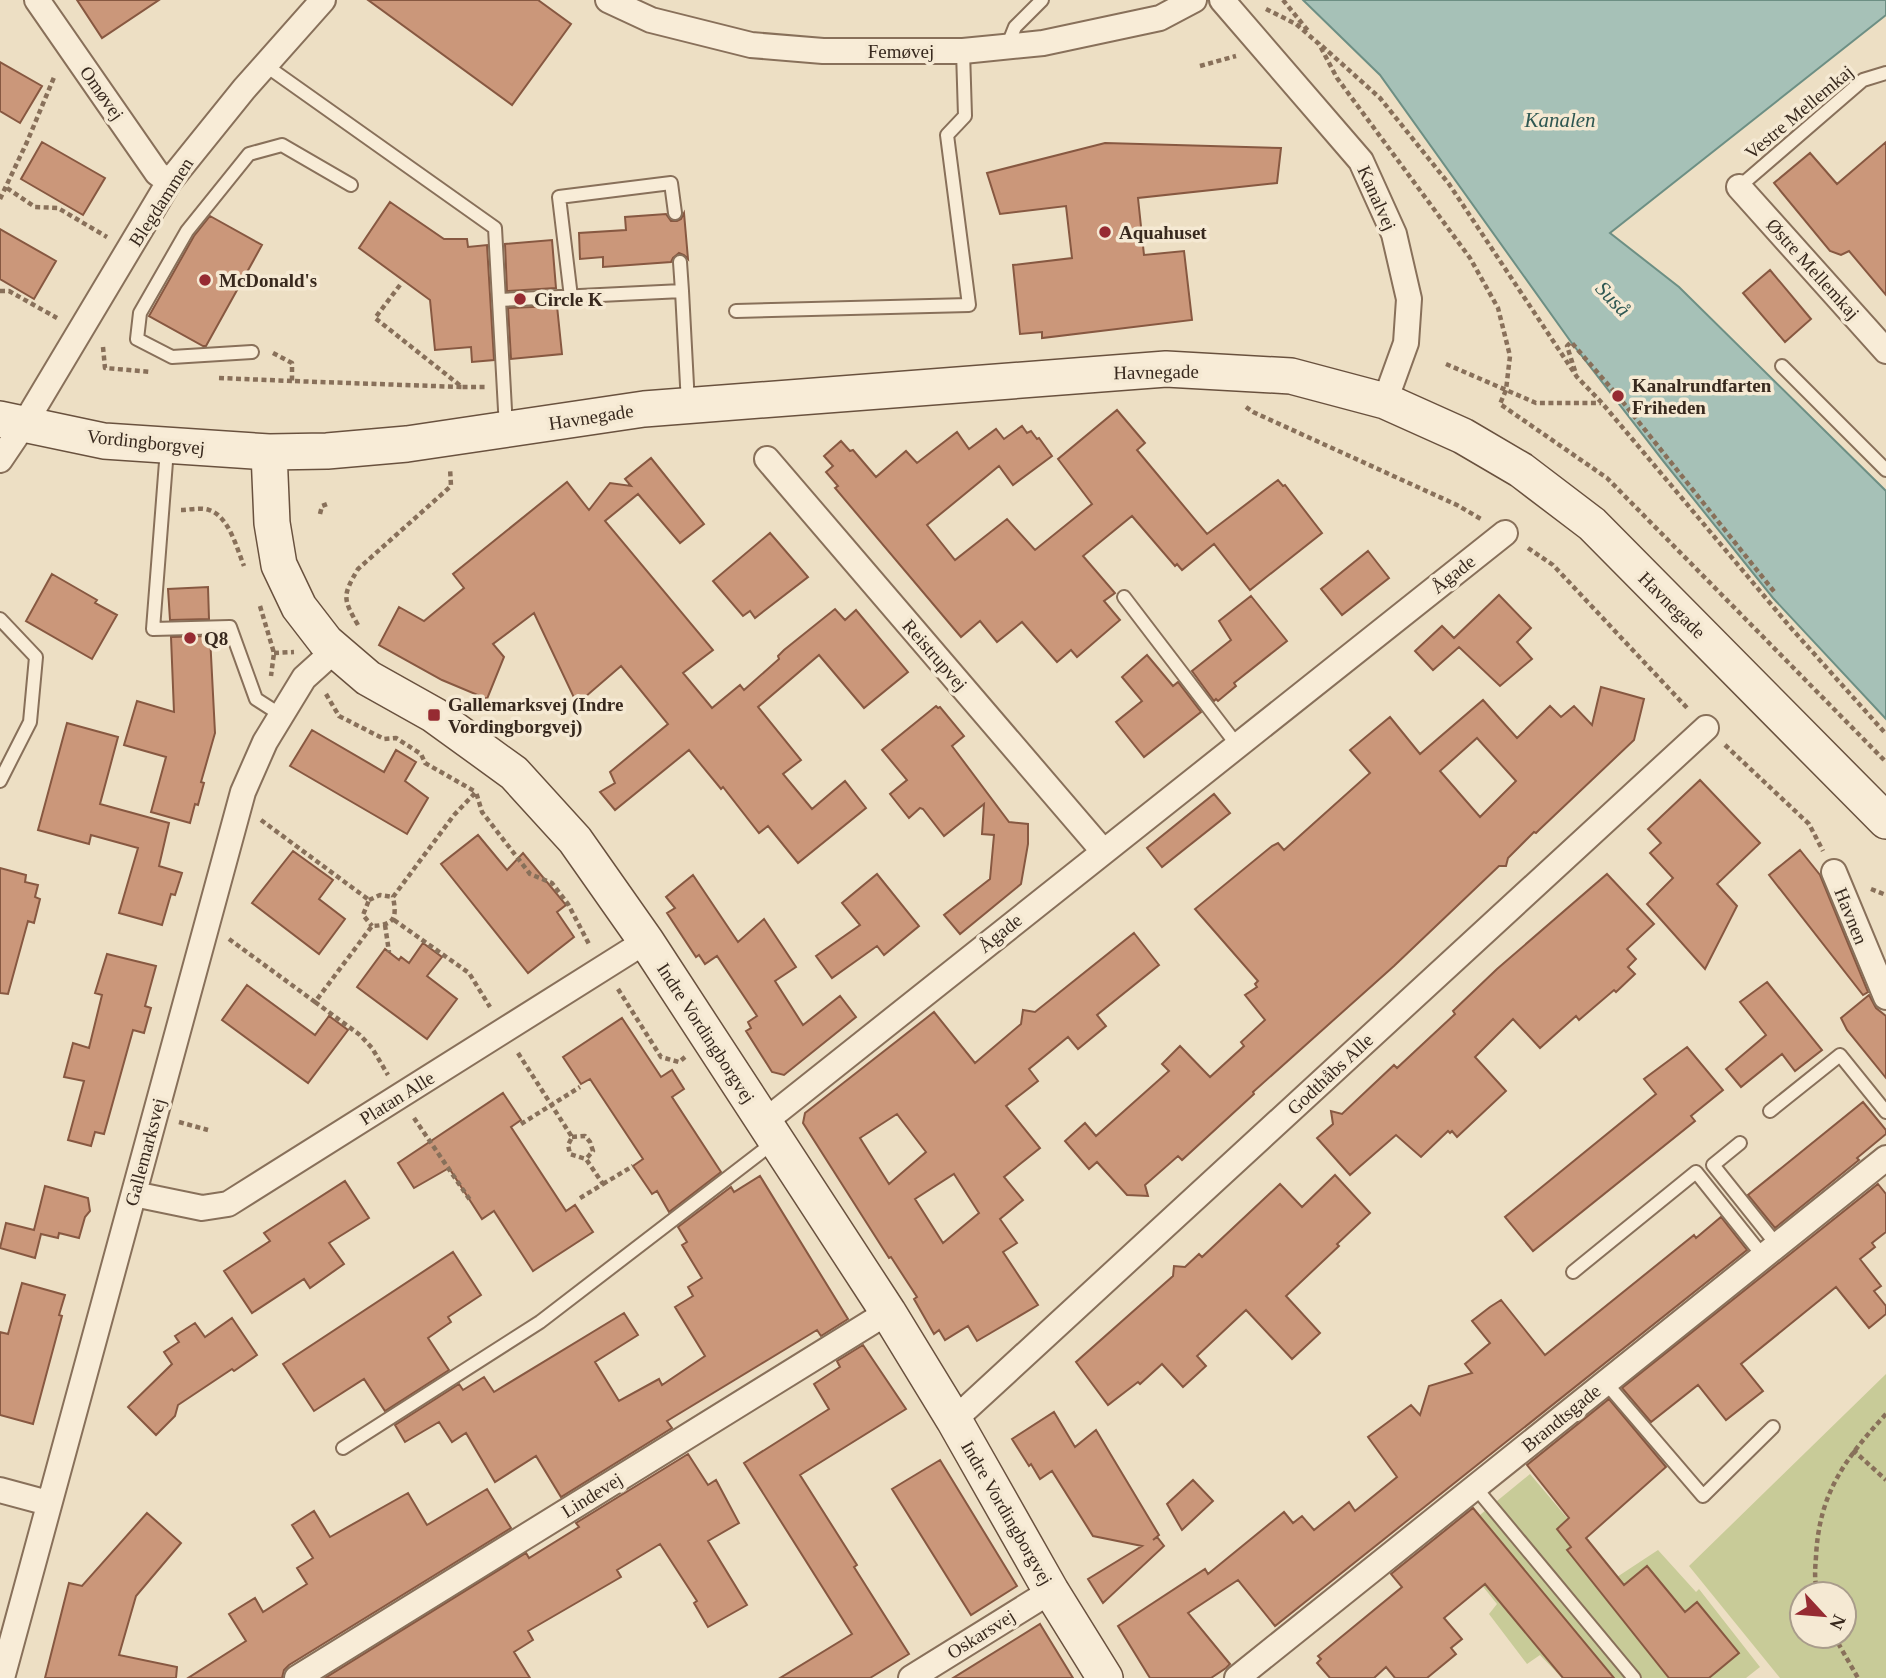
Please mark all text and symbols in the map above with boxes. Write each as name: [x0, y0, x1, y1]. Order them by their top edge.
street label: Femøvej: [868, 41, 934, 62]
street label: Vestre Mellemkaj: [1741, 61, 1857, 163]
street label: Omøvej: [76, 62, 128, 124]
water label: Kanalen: [1523, 108, 1596, 132]
street label: Blegdammen: [125, 153, 198, 250]
street label: Kanalvej: [1353, 162, 1401, 234]
street label: Østre Mellemkaj: [1762, 214, 1864, 324]
place label: Aquahuset: [1119, 222, 1207, 243]
marker: Aquahuset: [1097, 224, 1113, 240]
place label: McDonald's: [219, 270, 317, 291]
marker: McDonald's: [197, 272, 213, 288]
water label: Suså: [1591, 276, 1635, 322]
place label: Circle K: [534, 289, 603, 310]
marker: Circle K: [512, 291, 528, 307]
street label: Havnegade: [1113, 361, 1199, 383]
place label: Kanalrundfarten Friheden: [1632, 375, 1772, 418]
marker: Kanalrundfarten Friheden: [1610, 388, 1626, 404]
street label: Havnegade: [547, 400, 635, 434]
street label: Vordingborgvej: [86, 425, 206, 459]
street label: Ågade: [1427, 550, 1479, 598]
street label: Havnegade: [1634, 567, 1710, 643]
street label: Reistrupvej: [898, 615, 972, 695]
place label: Q8: [204, 628, 228, 649]
marker: Q8: [182, 630, 198, 646]
place label: Gallemarksvej (Indre Vordingborgvej): [448, 694, 623, 738]
marker: Gallemarksvej (Indre Vordingborgvej): [426, 707, 442, 723]
street label: Havnen: [1830, 885, 1872, 948]
street label: Ågade: [974, 909, 1026, 957]
street label: Indre Vordingborgvej: [653, 959, 759, 1107]
street label: Godthåbs Alle: [1283, 1029, 1377, 1119]
street label: Platan Alle: [356, 1067, 438, 1129]
street label: Gallemarksvej: [121, 1096, 169, 1208]
street label: Brandtsgade: [1517, 1380, 1605, 1456]
street label: Indre Vordingborgvej: [957, 1437, 1057, 1589]
street label: Lindevej: [558, 1468, 626, 1522]
north arrow: [1788, 1580, 1858, 1650]
street label: Oskarsvej: [943, 1605, 1019, 1663]
text: N: [1825, 1611, 1850, 1633]

